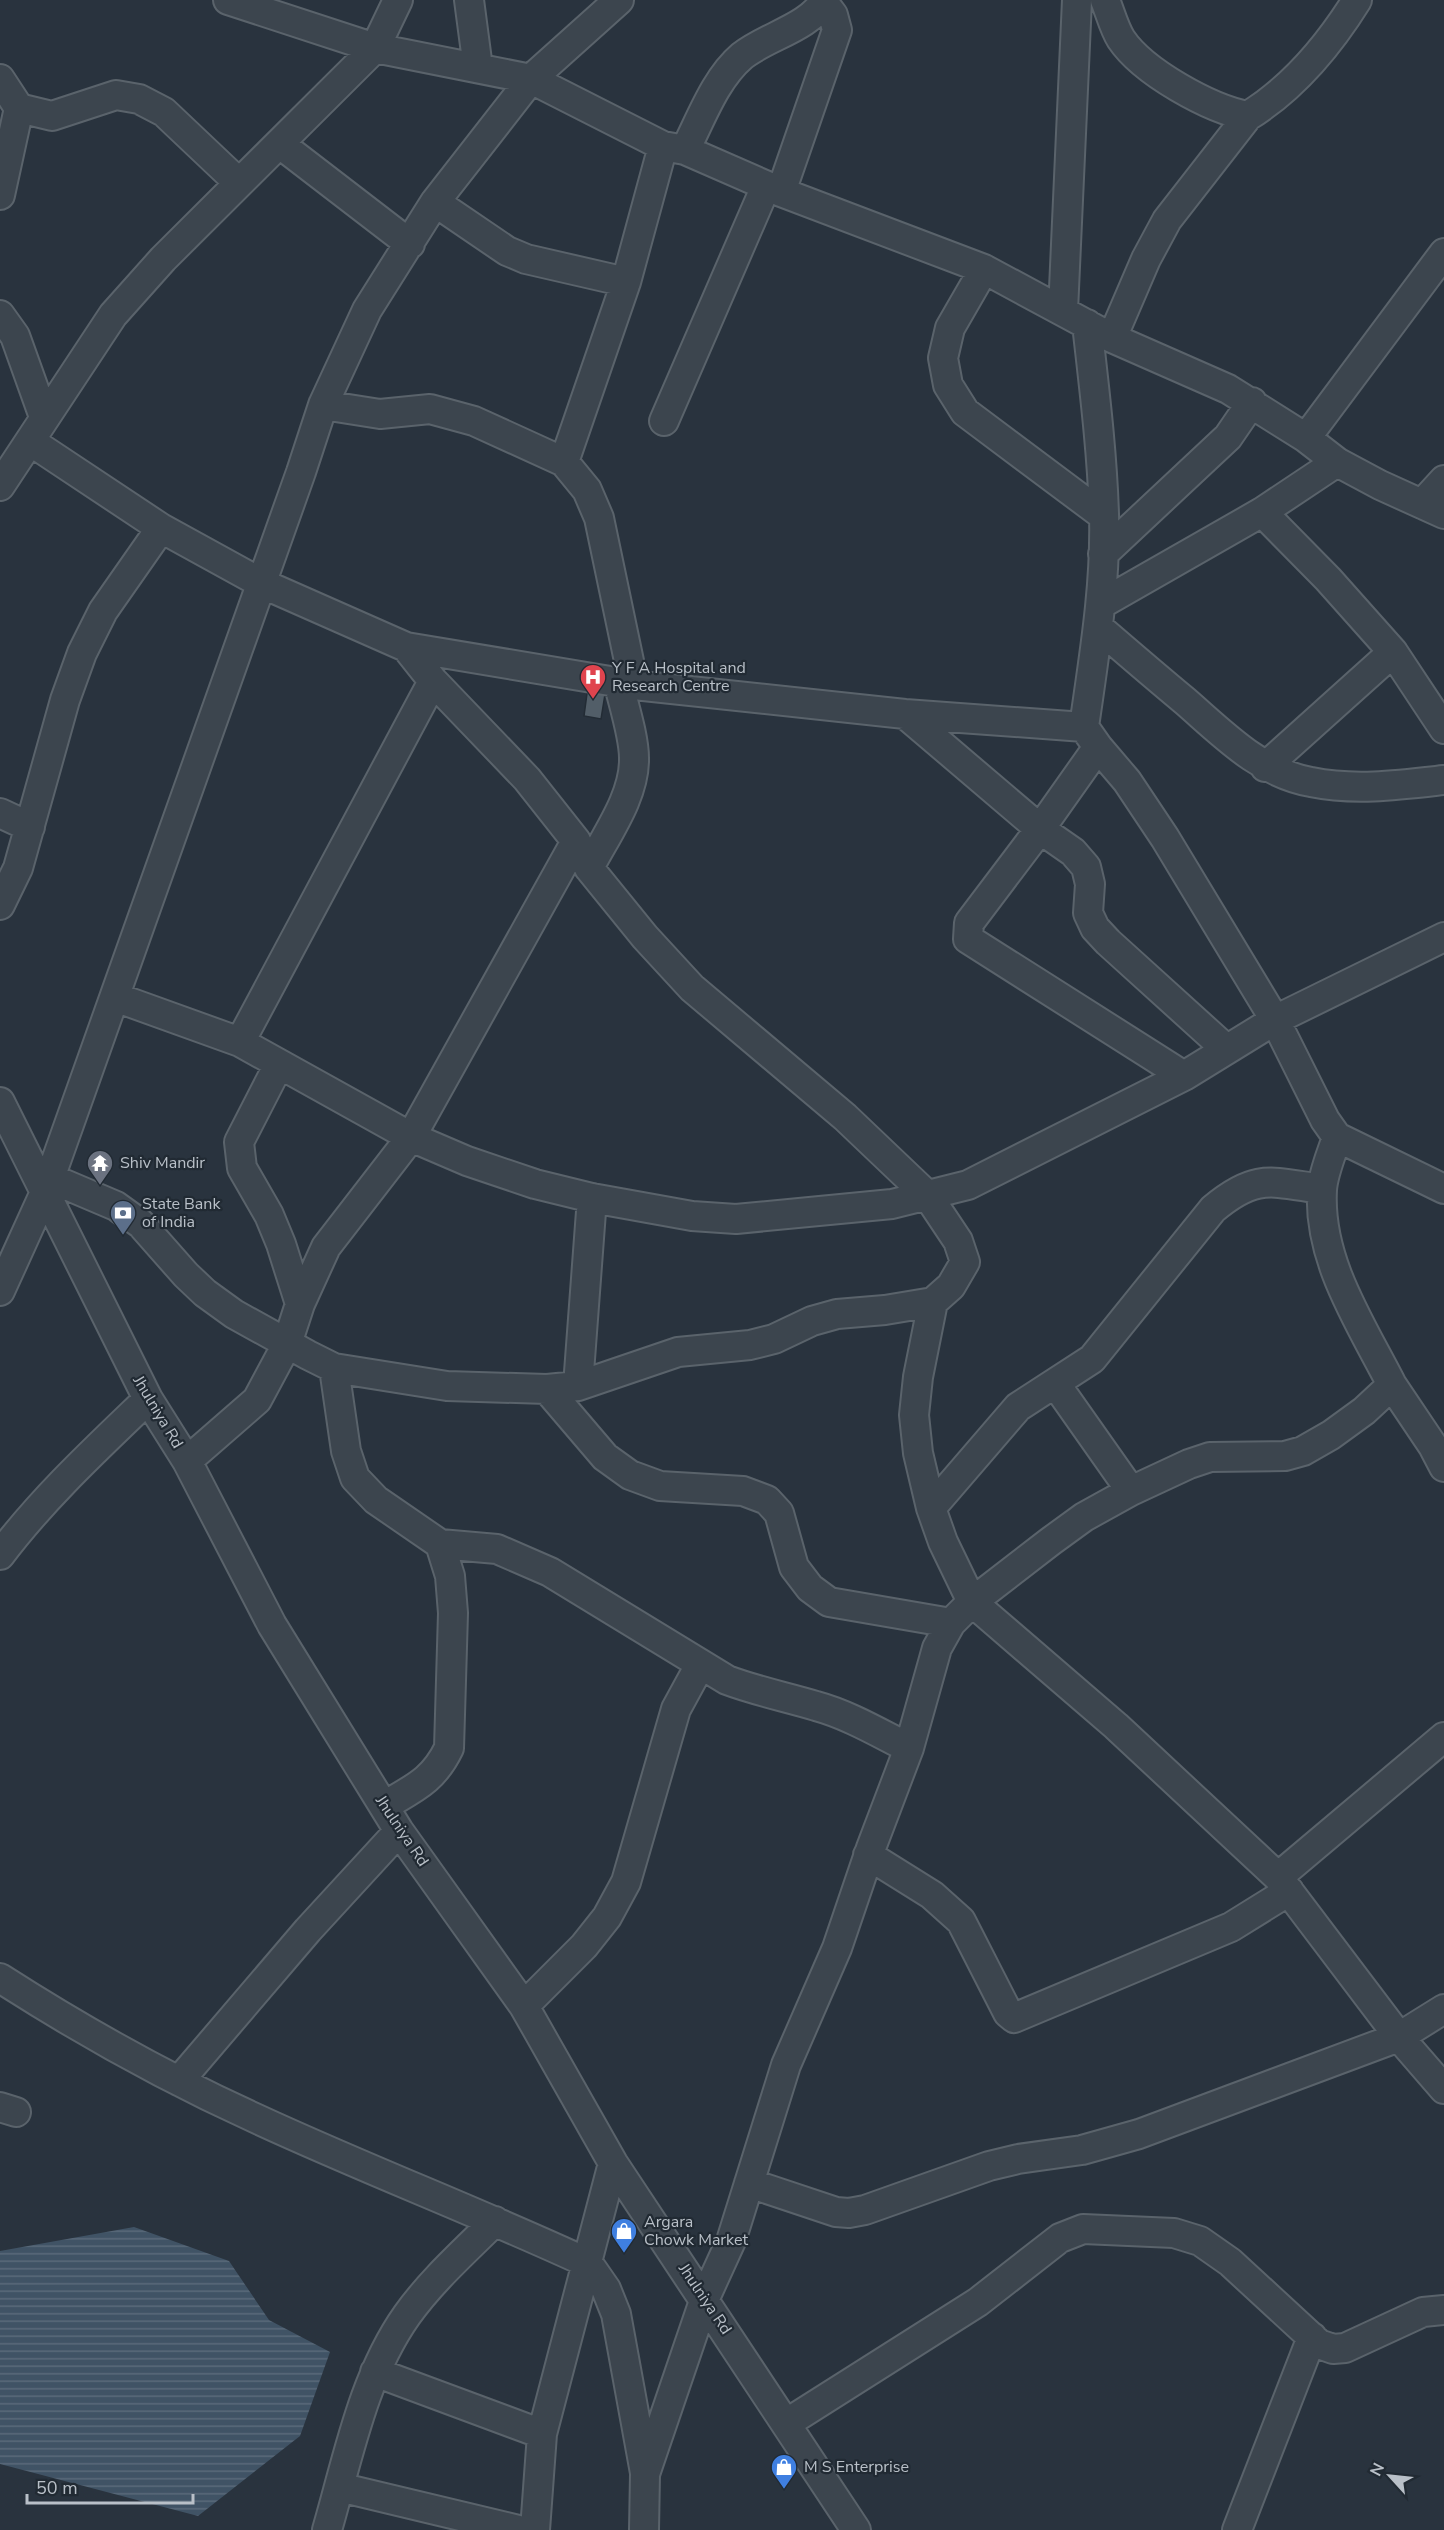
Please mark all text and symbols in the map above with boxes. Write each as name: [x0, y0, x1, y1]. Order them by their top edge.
place label: Y F A Hospital and Research Centre: [611, 657, 746, 697]
hospital icon: Y F A Hospital and Research Centre: [578, 662, 608, 700]
temple icon: Shiv Mandir: [85, 1148, 115, 1186]
place label: Shiv Mandir: [120, 1152, 205, 1174]
place label: State Bank of India: [142, 1193, 221, 1233]
bank icon: State Bank of India: [108, 1198, 138, 1236]
street label: Jhulniya Rd: [127, 1371, 188, 1453]
street label: Jhulniya Rd: [370, 1790, 434, 1871]
place label: Argara Chowk Market: [644, 2211, 748, 2251]
shop icon: Argara Chowk Market: [609, 2216, 639, 2254]
street label: Jhulniya Rd: [673, 2258, 737, 2339]
north arrow: [1360, 2446, 1420, 2506]
shop icon: M S Enterprise: [769, 2452, 799, 2490]
place label: M S Enterprise: [804, 2456, 909, 2478]
text: N: [1365, 2459, 1390, 2480]
scale bar: [27, 2467, 194, 2505]
text: 50 m: [36, 2476, 78, 2500]

